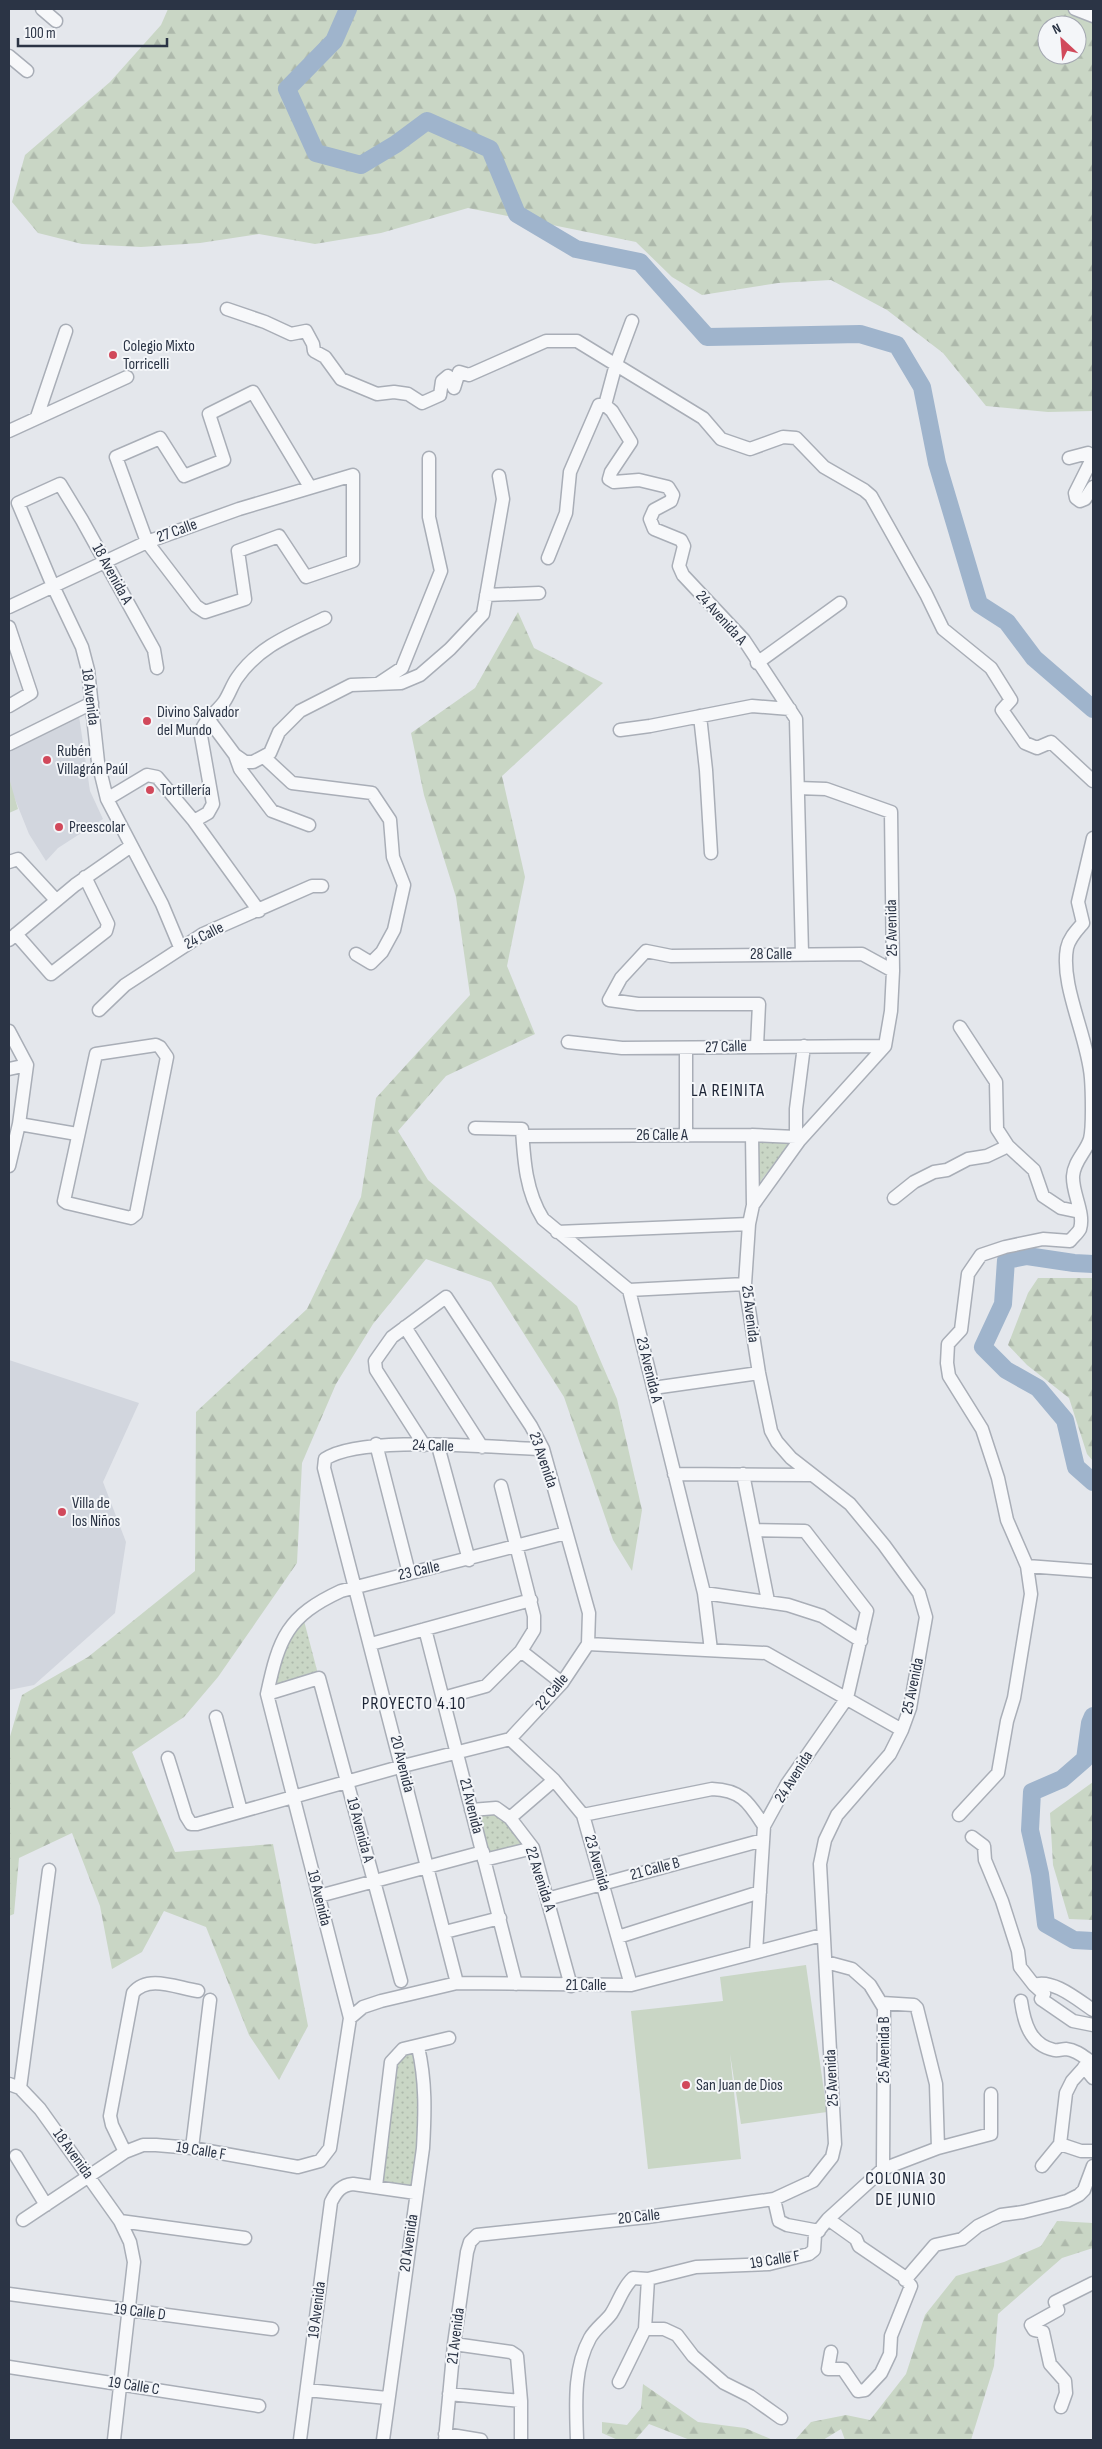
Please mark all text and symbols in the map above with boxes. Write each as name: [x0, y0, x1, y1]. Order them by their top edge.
scale bar: [18, 15, 166, 47]
north arrow: [1037, 15, 1087, 65]
text: N: [1049, 19, 1064, 38]
text: 100 m: [25, 24, 56, 43]
place label: Colegio Mixto Torricelli: [123, 337, 195, 374]
marker: Colegio Mixto Torricelli: [107, 349, 119, 361]
street label: 27 Calle: [154, 515, 200, 547]
street label: 18 Avenida A: [88, 540, 136, 608]
street label: 24 Avenida A: [692, 587, 751, 649]
street label: 18 Avenida: [77, 668, 103, 726]
place label: Divino Salvador del Mundo: [157, 703, 239, 740]
marker: Divino Salvador del Mundo: [141, 715, 153, 727]
place label: Rubén Villagrán Paúl: [57, 742, 128, 779]
marker: Rubén Villagrán Paúl: [41, 754, 53, 766]
place label: Tortillería: [160, 781, 211, 800]
marker: Tortillería: [144, 784, 156, 796]
place label: Preescolar: [69, 818, 126, 837]
marker: Preescolar: [53, 821, 65, 833]
street label: 25 Avenida: [882, 899, 902, 957]
street label: 24 Calle: [181, 918, 227, 954]
street label: 28 Calle: [750, 945, 792, 964]
street label: 27 Calle: [705, 1037, 747, 1057]
district label: LA REINITA: [691, 1080, 765, 1101]
street label: 26 Calle A: [636, 1126, 688, 1145]
street label: 25 Avenida: [737, 1284, 763, 1344]
street label: 23 Avenida A: [632, 1335, 666, 1405]
street label: 23 Avenida: [525, 1430, 561, 1490]
street label: 24 Calle: [412, 1436, 454, 1456]
place label: Villa de los Niños: [72, 1494, 121, 1531]
marker: Villa de los Niños: [56, 1506, 68, 1518]
street label: 23 Calle: [396, 1557, 442, 1585]
street label: 25 Avenida: [898, 1656, 928, 1716]
street label: 22 Calle: [531, 1670, 573, 1714]
district label: PROYECTO 4.10: [362, 1693, 466, 1714]
street label: 20 Avenida: [386, 1734, 418, 1794]
street label: 24 Avenida: [771, 1748, 817, 1806]
street label: 21 Avenida: [455, 1776, 487, 1836]
street label: 19 Avenida A: [342, 1795, 378, 1865]
street label: 23 Avenida: [580, 1833, 614, 1893]
street label: 22 Avenida A: [521, 1844, 559, 1914]
street label: 21 Calle B: [628, 1853, 682, 1885]
street label: 19 Avenida: [303, 1868, 335, 1928]
street label: 21 Calle: [566, 1976, 606, 1995]
street label: 25 Avenida B: [875, 2016, 894, 2084]
street label: 25 Avenida: [821, 2049, 843, 2107]
place label: San Juan de Dios: [696, 2076, 783, 2095]
marker: San Juan de Dios: [680, 2079, 692, 2091]
street label: 18 Avenida: [49, 2125, 97, 2183]
street label: 19 Calle F: [175, 2138, 227, 2164]
district label: COLONIA 30 DE JUNIO: [865, 2168, 947, 2210]
street label: 20 Calle: [617, 2205, 661, 2229]
street label: 20 Avenida: [396, 2213, 422, 2273]
street label: 19 Calle F: [749, 2247, 801, 2273]
street label: 19 Avenida: [304, 2281, 330, 2339]
street label: 19 Calle D: [113, 2299, 167, 2325]
street label: 21 Avenida: [443, 2307, 469, 2365]
street label: 19 Calle C: [107, 2373, 161, 2399]

